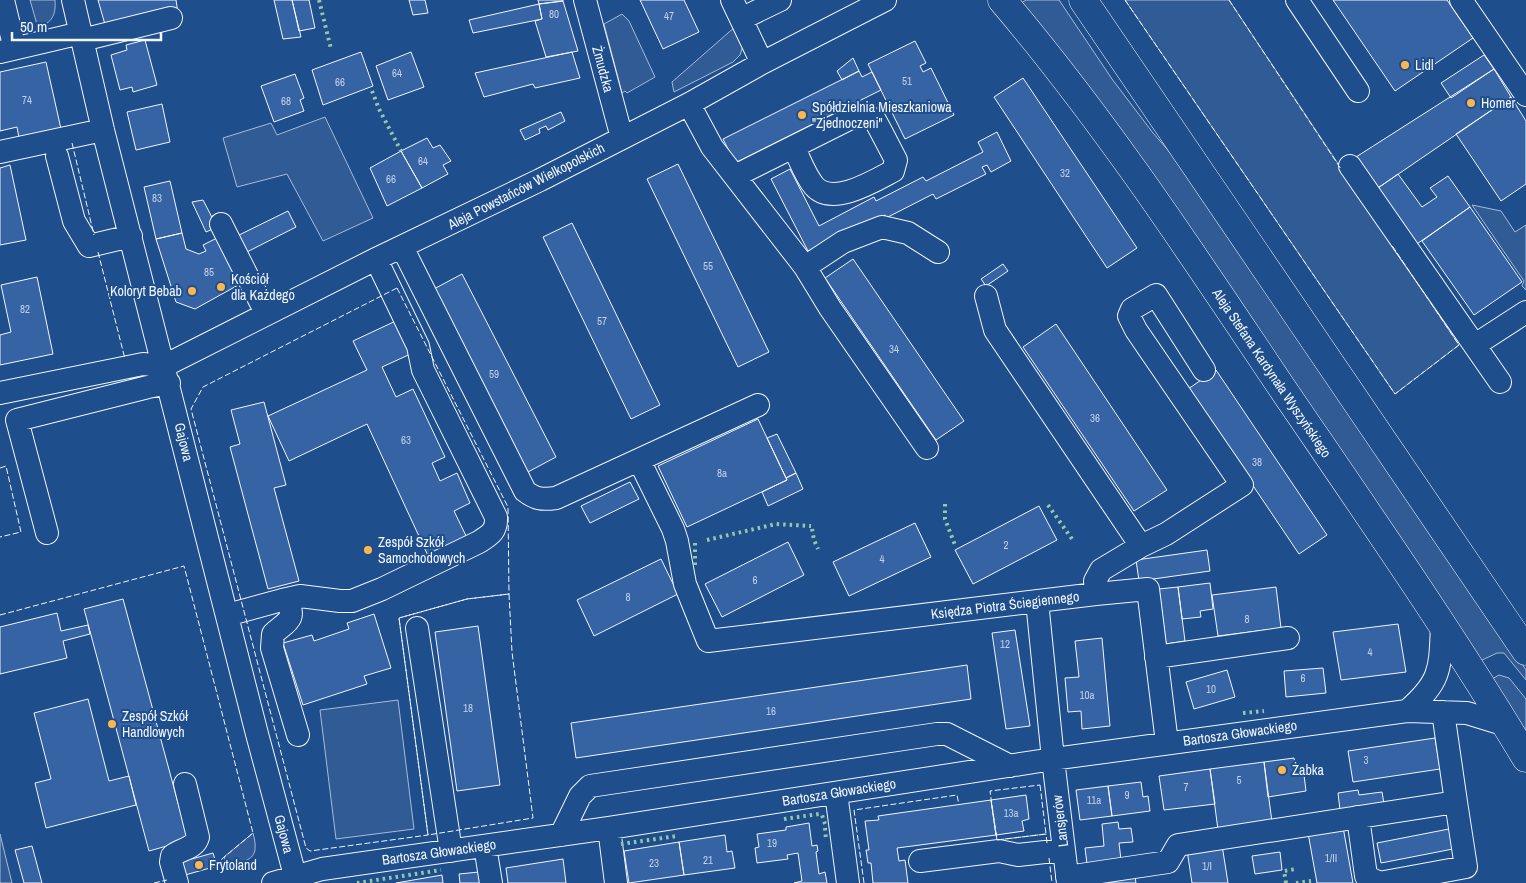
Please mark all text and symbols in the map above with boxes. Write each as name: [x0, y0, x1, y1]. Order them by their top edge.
house number: 80: [549, 7, 559, 21]
house number: 47: [664, 9, 674, 23]
scale bar: [12, 10, 161, 42]
text: 50 m: [20, 16, 47, 37]
street label: Żmudzka: [588, 44, 618, 95]
place label: Lidl: [1415, 56, 1434, 74]
marker: Lidl: [1399, 59, 1411, 71]
house number: 64: [392, 66, 402, 80]
house number: 51: [902, 74, 912, 88]
house number: 66: [335, 75, 345, 89]
house number: 74: [22, 93, 32, 107]
house number: 68: [281, 94, 291, 108]
place label: Homer: [1481, 94, 1516, 112]
marker: Homer: [1465, 97, 1477, 109]
place label: Spółdzielnia Mieszkaniowa "Zjednoczeni": [812, 98, 952, 132]
marker: Spółdzielnia Mieszkaniowa "Zjednoczeni": [796, 109, 808, 121]
street label: Aleja Powstańców Wielkopolskich: [444, 139, 607, 234]
house number: 64: [418, 154, 428, 168]
house number: 32: [1060, 166, 1070, 180]
house number: 66: [386, 172, 396, 186]
house number: 83: [152, 191, 162, 205]
house number: 55: [703, 259, 713, 273]
house number: 85: [204, 265, 214, 279]
place label: Kościół dla Każdego: [231, 270, 295, 304]
marker: Kościół dla Każdego: [215, 281, 227, 293]
place label: Koloryt Bebab: [110, 282, 182, 300]
street label: Aleja Stefana Kardynała Wyszyńskiego: [1208, 284, 1335, 461]
marker: Koloryt Bebab: [186, 285, 198, 297]
house number: 82: [20, 302, 30, 316]
house number: 57: [597, 314, 607, 328]
house number: 34: [889, 342, 899, 356]
house number: 59: [489, 367, 499, 381]
house number: 36: [1090, 411, 1100, 425]
street label: Gajowa: [171, 421, 198, 464]
house number: 63: [401, 433, 411, 447]
house number: 38: [1252, 455, 1262, 469]
house number: 8a: [717, 466, 727, 480]
place label: Zespół Szkół Samochodowych: [378, 533, 465, 567]
house number: 2: [1003, 538, 1009, 552]
marker: Zespół Szkół Samochodowych: [362, 544, 374, 556]
house number: 4: [879, 552, 885, 566]
house number: 6: [752, 573, 758, 587]
street label: Księdza Piotra Ściegiennego: [930, 587, 1080, 623]
house number: 8: [625, 590, 631, 604]
house number: 8: [1244, 612, 1250, 626]
house number: 12: [1000, 637, 1010, 651]
house number: 4: [1367, 645, 1373, 659]
house number: 6: [1300, 671, 1306, 685]
house number: 10: [1206, 682, 1216, 696]
house number: 10a: [1079, 688, 1095, 702]
house number: 18: [463, 701, 473, 715]
house number: 16: [766, 704, 776, 718]
place label: Zespół Szkół Handlowych: [122, 707, 189, 741]
street label: Bartosza Głowackiego: [1182, 716, 1298, 750]
marker: Zespół Szkół Handlowych: [106, 718, 118, 730]
house number: 3: [1363, 753, 1369, 767]
place label: Żabka: [1292, 761, 1325, 779]
marker: Żabka: [1276, 764, 1288, 776]
house number: 5: [1236, 773, 1242, 787]
street label: Bartosza Głowackiego: [781, 774, 897, 810]
house number: 7: [1183, 780, 1189, 794]
house number: 9: [1124, 788, 1130, 802]
street label: Lansjerów: [1048, 793, 1072, 848]
house number: 11a: [1087, 793, 1101, 807]
house number: 13a: [1003, 806, 1019, 820]
street label: Gajowa: [270, 813, 298, 856]
street label: Bartosza Głowackiego: [381, 835, 497, 869]
house number: 19: [767, 836, 777, 850]
house number: 1/II: [1325, 851, 1337, 865]
house number: 21: [703, 853, 713, 867]
place label: Frytoland: [209, 856, 257, 874]
house number: 23: [649, 856, 659, 870]
marker: Frytoland: [193, 859, 205, 871]
house number: 1/I: [1202, 859, 1212, 873]

